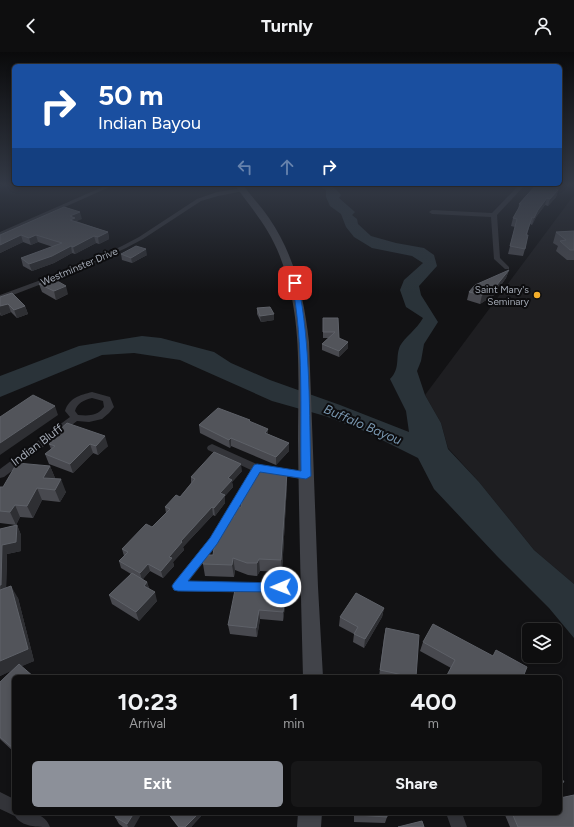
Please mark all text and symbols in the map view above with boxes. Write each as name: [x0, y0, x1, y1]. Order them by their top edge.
icon: back: [20, 15, 42, 37]
text: Turnly: [261, 15, 313, 37]
icon: person: [532, 15, 554, 37]
text: 50 m: [98, 78, 164, 112]
icon: right: [32, 80, 84, 132]
text: Indian Bayou: [98, 112, 201, 134]
icon: left: [234, 156, 256, 178]
icon: ahead: [276, 156, 298, 178]
icon: right: [318, 156, 340, 178]
street label: Westminster Drive: [39, 244, 120, 289]
pin: [278, 266, 312, 300]
icon: arrive: [284, 272, 306, 294]
place label: Saint Mary's Seminary: [475, 283, 530, 308]
marker: Saint Mary's Seminary: [532, 290, 542, 300]
water label: Buffalo Bayou: [322, 401, 404, 448]
street label: Indian Bluff: [8, 421, 66, 469]
position arrow: [260, 566, 302, 608]
map controls: [522, 623, 562, 663]
button: layers: [522, 623, 562, 663]
text: 10:23: [118, 687, 178, 716]
text: 1: [289, 687, 299, 716]
text: 400: [410, 687, 456, 716]
text: Arrival: [129, 716, 166, 731]
text: min: [283, 716, 305, 731]
text: m: [428, 716, 439, 731]
button: Exit: [32, 761, 283, 807]
button: Share: [291, 761, 542, 807]

